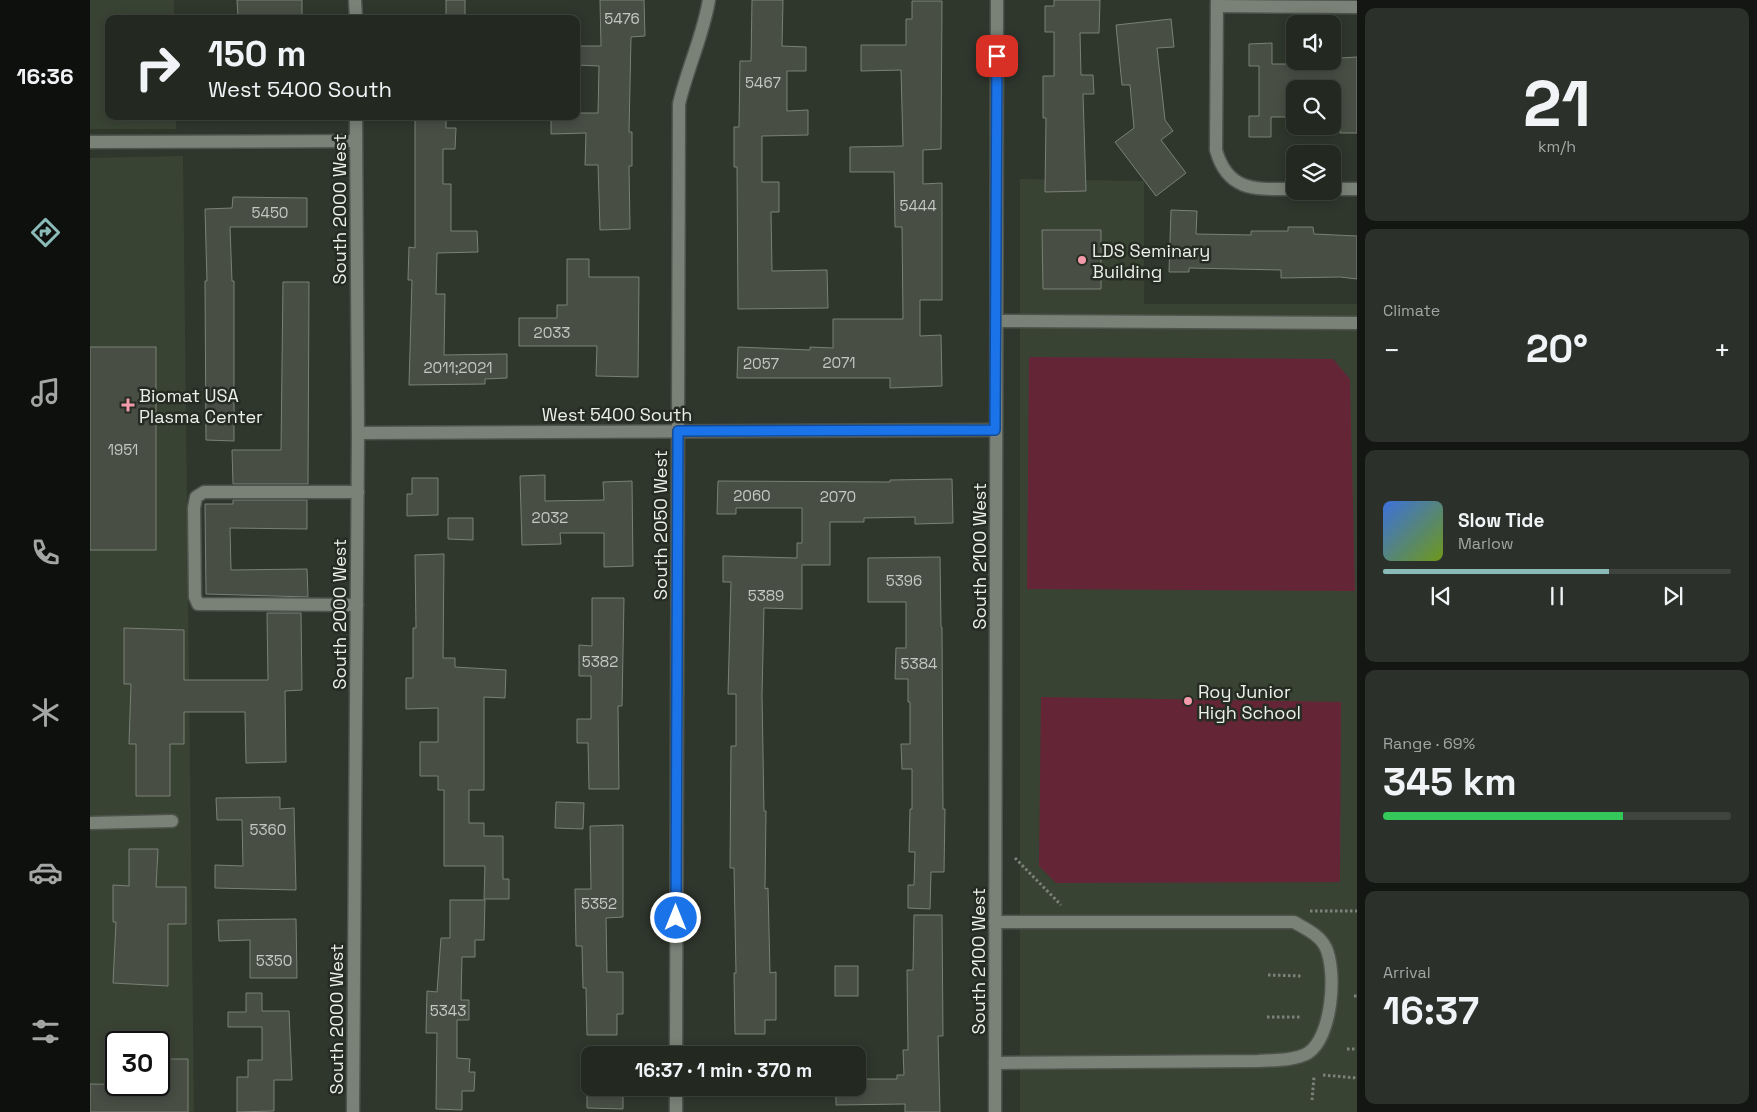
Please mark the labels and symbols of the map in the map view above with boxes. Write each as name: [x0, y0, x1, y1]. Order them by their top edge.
house number: 5476: [604, 9, 640, 28]
pin: [976, 35, 1018, 77]
house number: 5467: [745, 73, 781, 92]
street label: South 2000 West: [328, 134, 351, 284]
house number: 5444: [899, 196, 937, 215]
house number: 5450: [252, 203, 288, 222]
place label: LDS Seminary Building: [1092, 239, 1210, 283]
marker: LDS Seminary Building: [1076, 254, 1088, 266]
house number: 2033: [534, 323, 570, 342]
house number: 2071: [823, 353, 855, 372]
house number: 2057: [743, 354, 779, 373]
house number: 2011;2021: [424, 358, 492, 377]
place label: Biomat USA Plasma Center: [139, 384, 263, 428]
marker: Biomat USA Plasma Center: [121, 398, 135, 412]
street label: West 5400 South: [542, 403, 692, 426]
house number: 1951: [108, 440, 138, 459]
street label: South 2050 West: [649, 450, 672, 600]
street label: South 2100 West: [968, 483, 991, 629]
house number: 2060: [733, 486, 771, 505]
house number: 2070: [820, 487, 856, 506]
house number: 2032: [532, 508, 568, 527]
street label: South 2000 West: [328, 539, 351, 689]
house number: 5396: [886, 571, 922, 590]
house number: 5389: [748, 586, 784, 605]
house number: 5382: [582, 652, 618, 671]
house number: 5384: [901, 654, 937, 673]
place label: Roy Junior High School: [1198, 680, 1301, 724]
marker: Roy Junior High School: [1182, 695, 1194, 707]
house number: 5360: [250, 820, 286, 839]
street label: South 2100 West: [967, 888, 990, 1034]
position arrow: [649, 891, 701, 943]
house number: 5352: [581, 894, 617, 913]
street label: South 2000 West: [325, 944, 348, 1094]
house number: 5350: [256, 951, 292, 970]
house number: 5343: [430, 1001, 466, 1020]
speed limit sign: 30: [105, 1031, 170, 1096]

